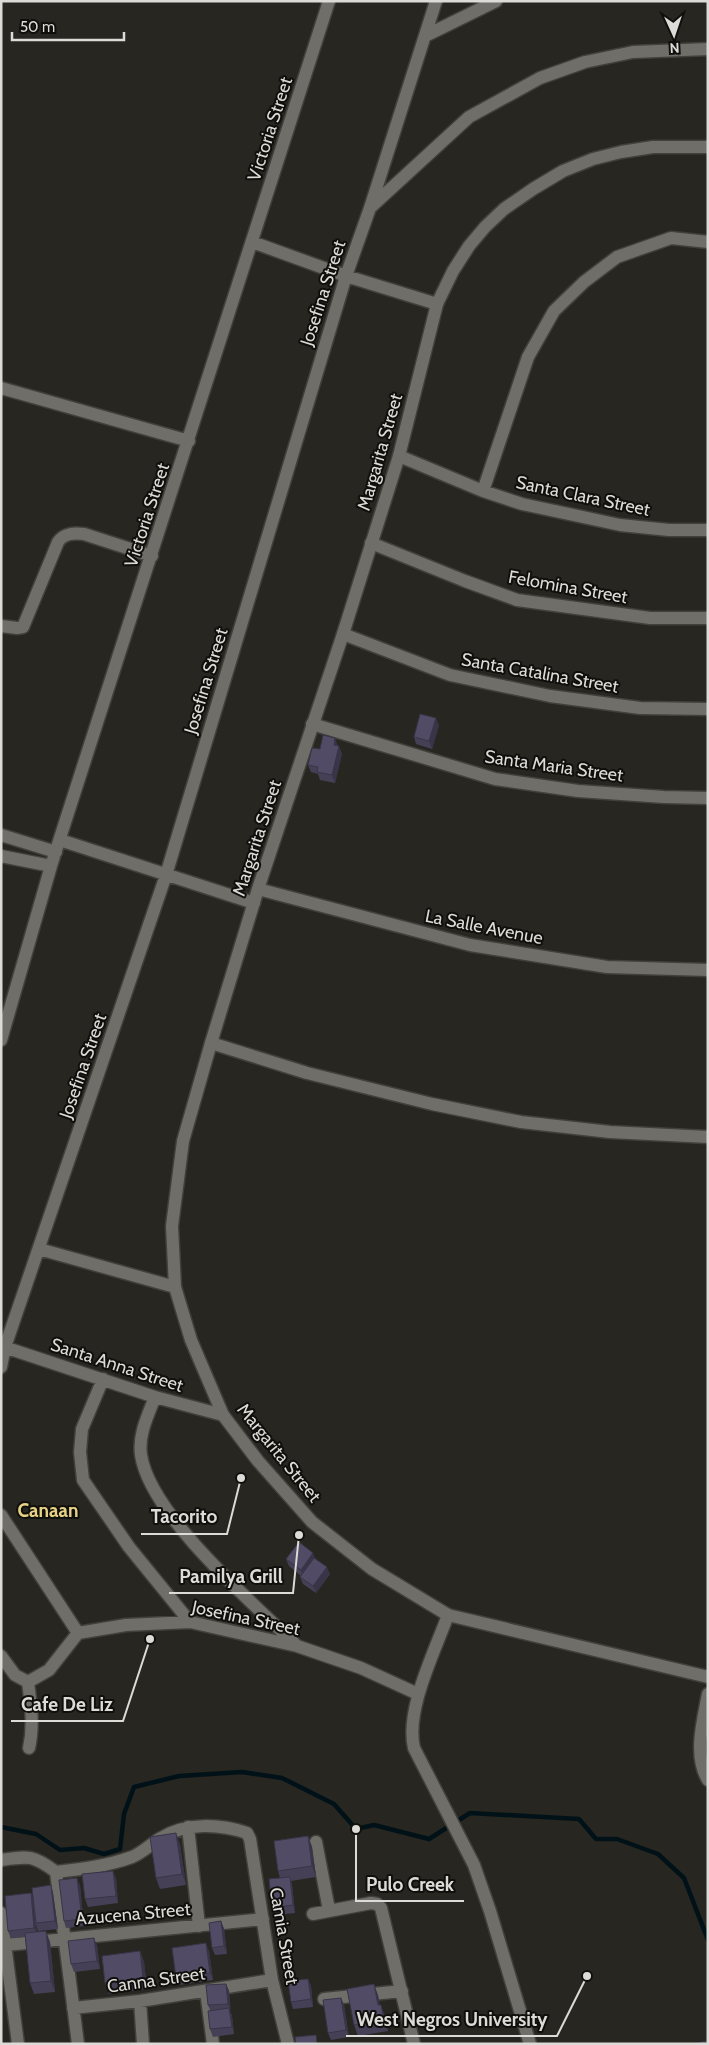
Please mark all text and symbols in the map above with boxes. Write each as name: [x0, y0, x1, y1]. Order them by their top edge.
scale bar: [12, 10, 125, 42]
north arrow: [649, 10, 699, 60]
text: 50 m: [20, 18, 55, 36]
text: N: [669, 39, 680, 57]
street label: Victoria Street: [243, 74, 297, 184]
street label: Josefina Street: [295, 237, 350, 350]
street label: Margarita Street: [353, 391, 407, 513]
street label: Victoria Street: [120, 460, 174, 570]
street label: Santa Clara Street: [514, 471, 652, 521]
street label: Felomina Street: [507, 566, 629, 608]
street label: Josefina Street: [179, 625, 233, 738]
street label: Santa Catalina Street: [460, 648, 620, 698]
street label: Santa Maria Street: [483, 745, 625, 787]
street label: Margarita Street: [228, 777, 286, 899]
street label: La Salle Avenue: [423, 905, 545, 949]
street label: Josefina Street: [54, 1011, 111, 1122]
street label: Santa Anna Street: [48, 1333, 186, 1397]
street label: Margarita Street: [232, 1399, 326, 1507]
district label: Canaan: [18, 1499, 78, 1522]
callout: Tacorito: [141, 1500, 227, 1534]
text: Tacorito: [151, 1505, 217, 1528]
callout: Pamilya Grill: [169, 1559, 293, 1593]
text: Pamilya Grill: [179, 1565, 283, 1588]
street label: Josefina Street: [189, 1596, 302, 1640]
callout: Cafe De Liz: [11, 1687, 123, 1721]
text: Cafe De Liz: [21, 1693, 113, 1716]
callout: Pulo Creek: [356, 1867, 464, 1901]
text: Pulo Creek: [366, 1873, 455, 1896]
street label: Camia Street: [265, 1886, 303, 1986]
street label: Azucena Street: [75, 1898, 191, 1930]
street label: Canna Street: [106, 1962, 206, 1998]
callout: West Negros University: [346, 2002, 557, 2036]
text: West Negros University: [357, 2008, 548, 2031]

